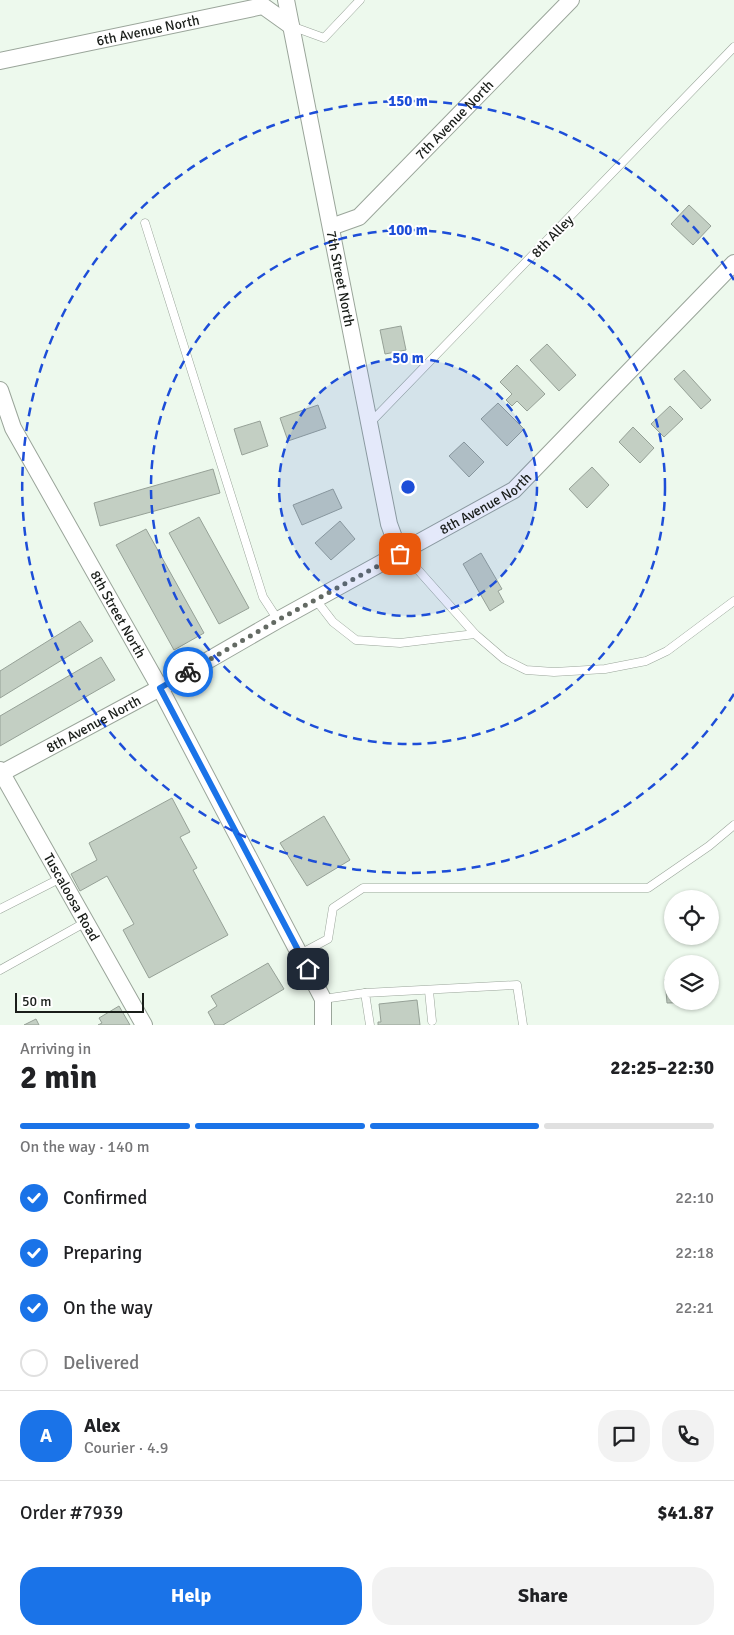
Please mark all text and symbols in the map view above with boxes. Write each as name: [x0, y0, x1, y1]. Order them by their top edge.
street label: 6th Avenue North: [95, 12, 201, 50]
street label: 7th Avenue North: [412, 76, 497, 163]
text: 150 m: [388, 92, 428, 110]
street label: 8th Alley: [528, 211, 577, 261]
text: 100 m: [388, 221, 428, 239]
street label: 7th Street North: [323, 229, 358, 328]
text: 50 m: [392, 349, 424, 367]
street label: 8th Avenue North: [437, 469, 535, 538]
centre of rings: [399, 478, 417, 496]
pin: [379, 533, 421, 575]
icon: bag: [386, 540, 414, 568]
street label: 8th Street North: [86, 568, 149, 661]
courier: [163, 647, 213, 697]
icon: bike: [174, 658, 202, 686]
street label: 8th Avenue North: [43, 692, 144, 757]
street label: Tuscaloosa Road: [40, 850, 103, 944]
map controls: [664, 890, 719, 1010]
button: locate: [664, 890, 719, 945]
pin: [287, 948, 329, 990]
icon: home: [294, 955, 322, 983]
button: layers: [664, 955, 719, 1010]
scale bar: [15, 990, 144, 1013]
text: 50 m: [22, 993, 51, 1010]
text: Arriving in: [20, 1039, 91, 1059]
text: 22:25–22:30: [610, 1056, 714, 1080]
text: 2 min: [20, 1058, 97, 1097]
text: On the way · 140 m: [20, 1137, 150, 1157]
icon: check: [20, 1184, 48, 1212]
text: Confirmed: [63, 1186, 147, 1210]
text: 22:10: [675, 1188, 714, 1208]
icon: check: [20, 1239, 48, 1267]
text: Preparing: [63, 1241, 142, 1265]
text: 22:18: [675, 1243, 714, 1263]
icon: check: [20, 1294, 48, 1322]
text: On the way: [63, 1296, 153, 1320]
text: 22:21: [675, 1298, 714, 1318]
text: Delivered: [63, 1351, 139, 1375]
button: chat: [598, 1410, 650, 1462]
button: phone: [662, 1410, 714, 1462]
text: Alex: [84, 1414, 120, 1438]
text: A: [40, 1424, 52, 1448]
text: Courier · 4.9: [84, 1438, 168, 1458]
text: Order #7939: [20, 1501, 123, 1525]
text: $41.87: [657, 1501, 714, 1525]
button: Help: [20, 1567, 362, 1625]
button: Share: [372, 1567, 714, 1625]

